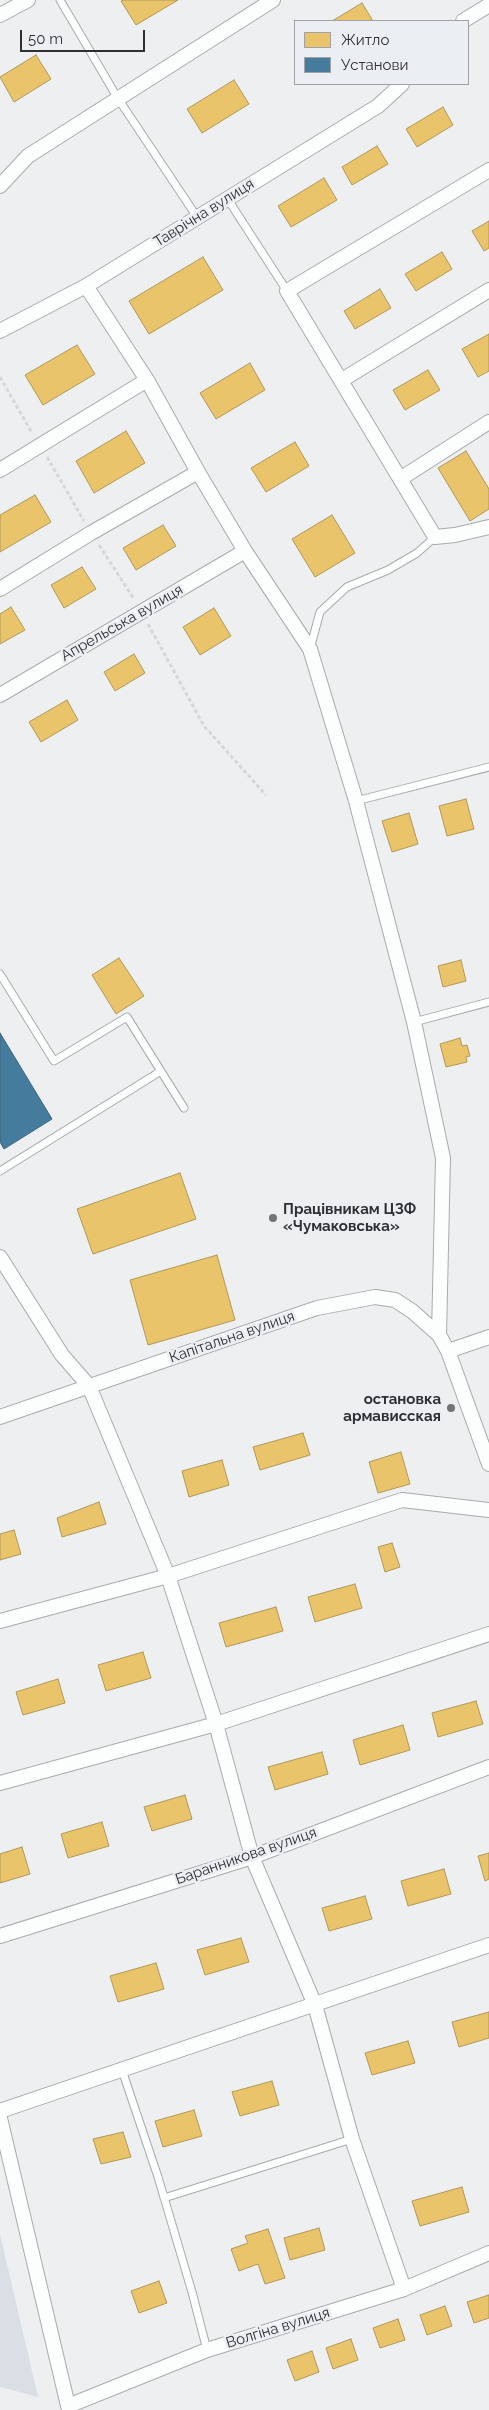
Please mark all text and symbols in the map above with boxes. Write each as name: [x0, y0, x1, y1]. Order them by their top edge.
scale bar: [22, 20, 148, 52]
legend: [294, 20, 469, 85]
text: 50 m: [28, 30, 63, 48]
text: Житло: [341, 31, 389, 49]
text: Установи: [341, 56, 408, 74]
street label: Таврічна вулиця: [151, 175, 257, 251]
street label: Апрельська вулиця: [58, 581, 186, 665]
place label: Працівникам ЦЗФ «Чумаковська»: [283, 1200, 416, 1235]
marker: Працівникам ЦЗФ «Чумаковська»: [267, 1212, 279, 1224]
street label: Капітальна вулиця: [167, 1307, 297, 1367]
place label: остановка армависская: [343, 1390, 441, 1425]
marker: остановка армависская: [445, 1402, 457, 1414]
street label: Баранникова вулиця: [173, 1823, 319, 1889]
street label: Волгіна вулиця: [224, 2304, 332, 2352]

